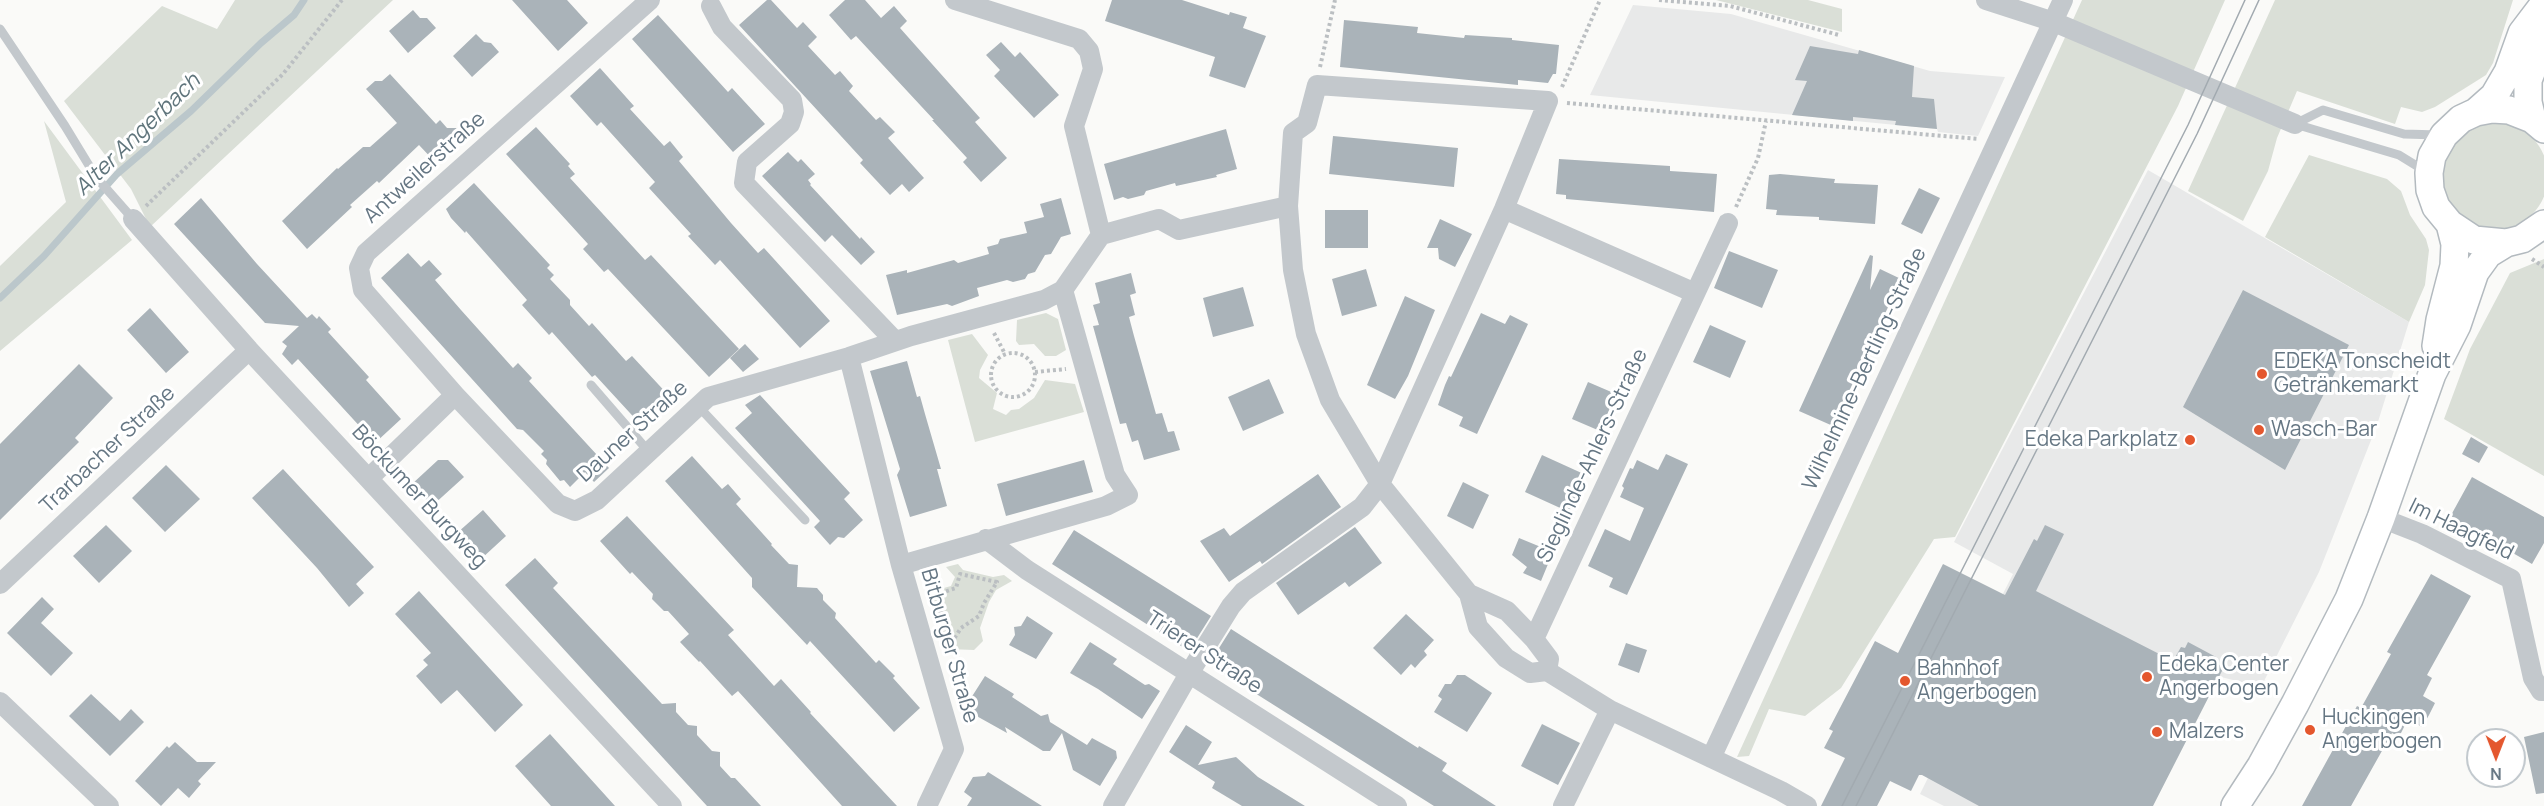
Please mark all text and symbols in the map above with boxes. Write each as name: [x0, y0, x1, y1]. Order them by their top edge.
water label: Alter Angerbach: [70, 69, 206, 201]
street label: Antweilerstraße: [359, 107, 491, 229]
street label: Wilhelmine-Bertling-Straße: [1798, 244, 1932, 494]
street label: Sieglinde-Ahlers-Straße: [1532, 345, 1654, 567]
place label: EDEKA Tonscheidt Getränkemarkt: [2274, 349, 2451, 399]
marker: EDEKA Tonscheidt Getränkemarkt: [2255, 367, 2269, 381]
street label: Dauner Straße: [573, 376, 693, 488]
street label: Trarbacher Straße: [35, 381, 181, 519]
place label: Wasch-Bar: [2271, 417, 2377, 443]
street label: Böckumer Burgweg: [346, 420, 492, 574]
marker: Wasch-Bar: [2252, 423, 2266, 437]
place label: Edeka Parkplatz: [2025, 427, 2178, 453]
marker: Edeka Parkplatz: [2183, 433, 2197, 447]
street label: Im Haagfeld: [2404, 494, 2518, 566]
street label: Bitburger Straße: [915, 566, 983, 726]
street label: Trierer Straße: [1142, 606, 1266, 700]
place label: Edeka Center Angerbogen: [2159, 652, 2289, 702]
place label: Bahnhof Angerbogen: [1917, 656, 2037, 706]
marker: Edeka Center Angerbogen: [2140, 670, 2154, 684]
marker: Bahnhof Angerbogen: [1898, 674, 1912, 688]
place label: Huckingen Angerbogen: [2322, 705, 2442, 755]
place label: Malzers: [2169, 719, 2244, 745]
marker: Huckingen Angerbogen: [2303, 723, 2317, 737]
marker: Malzers: [2150, 725, 2164, 739]
north arrow: [2466, 728, 2526, 788]
text: N: [2490, 763, 2502, 785]

